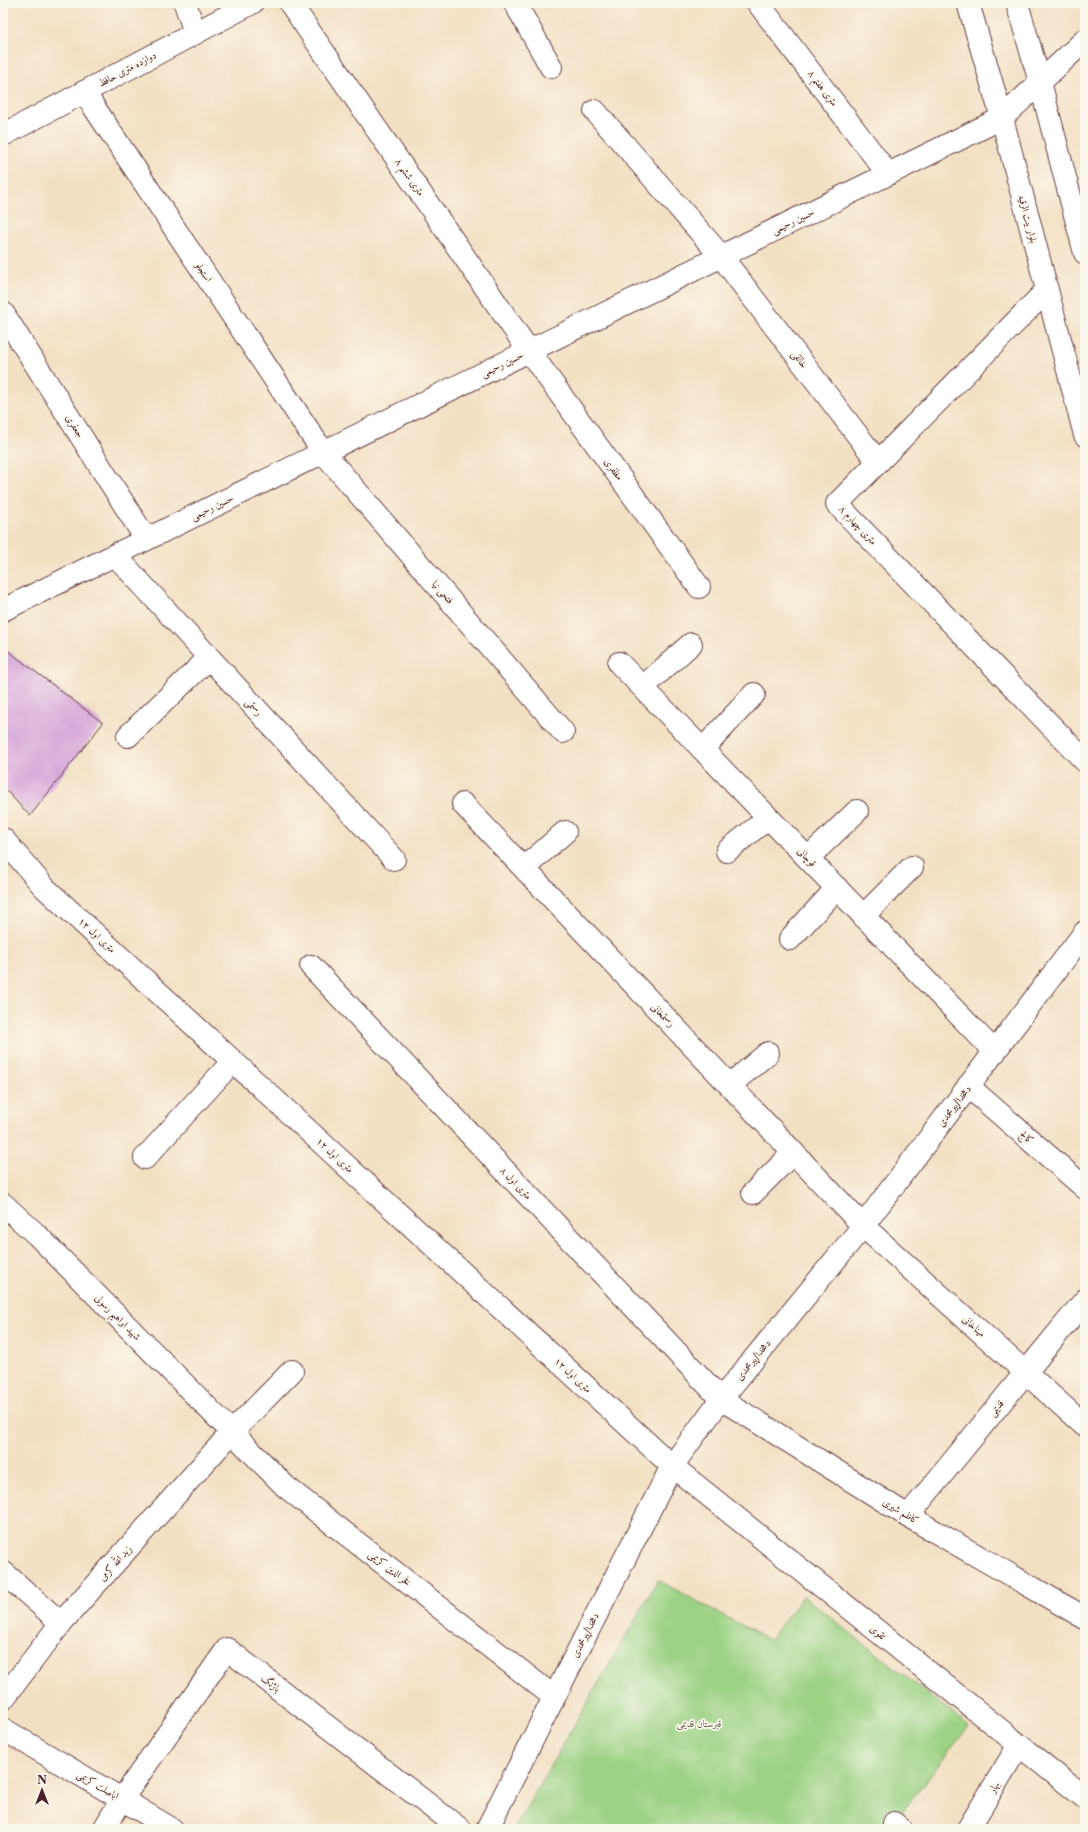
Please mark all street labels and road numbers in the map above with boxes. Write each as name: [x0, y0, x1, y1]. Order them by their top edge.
street label: دوازده متری حافظ: [96, 48, 158, 90]
street label: ۸ متری هفتم: [802, 67, 841, 111]
street label: ۸ متری ششم: [389, 156, 428, 201]
street label: بلوار بیت الرقیه: [1015, 194, 1041, 245]
street label: حسین رحیمی: [769, 205, 817, 237]
street label: استجلو: [192, 259, 215, 285]
street label: خالقی: [788, 347, 811, 371]
street label: حسین رحیمی: [478, 348, 526, 380]
street label: جعفری: [63, 412, 87, 440]
street label: مظفری: [602, 455, 626, 483]
street label: حسین رحیمی: [188, 491, 236, 523]
street label: ۸ متری چهارم: [834, 502, 880, 550]
street label: فتحی نیا: [429, 578, 457, 606]
street label: رستمی: [243, 695, 265, 719]
street label: قوچانی: [794, 845, 819, 870]
street label: ۱۲ متری اول: [76, 914, 118, 956]
street label: رستمخانی: [648, 1000, 678, 1030]
street label: دهخدا/پیرمحمدی: [934, 1083, 975, 1130]
street label: کالج: [1015, 1127, 1037, 1149]
street label: ۱۲ متری اول: [314, 1134, 356, 1176]
street label: ۸ متری اول: [497, 1164, 535, 1202]
street label: شهید ابراهیم رسولی: [89, 1291, 144, 1346]
street label: میناخانی: [960, 1312, 988, 1340]
street label: دهخدا/پیرمحمدی: [733, 1337, 774, 1384]
street label: ۱۲ متری اول: [552, 1354, 594, 1396]
street label: قدیمی: [985, 1397, 1007, 1419]
street label: کاظم شیری: [879, 1495, 922, 1529]
street label: زید الله کرمی: [95, 1542, 134, 1583]
street label: فخر الدین کریمی: [366, 1547, 414, 1589]
street label: دهخدا/پیرمحمدی: [568, 1610, 603, 1660]
street label: تقوی: [867, 1622, 889, 1642]
street label: باژنگ: [259, 1671, 284, 1695]
street label: اباصلت کریمی: [75, 1768, 121, 1802]
street label: بهار: [985, 1779, 1003, 1796]

